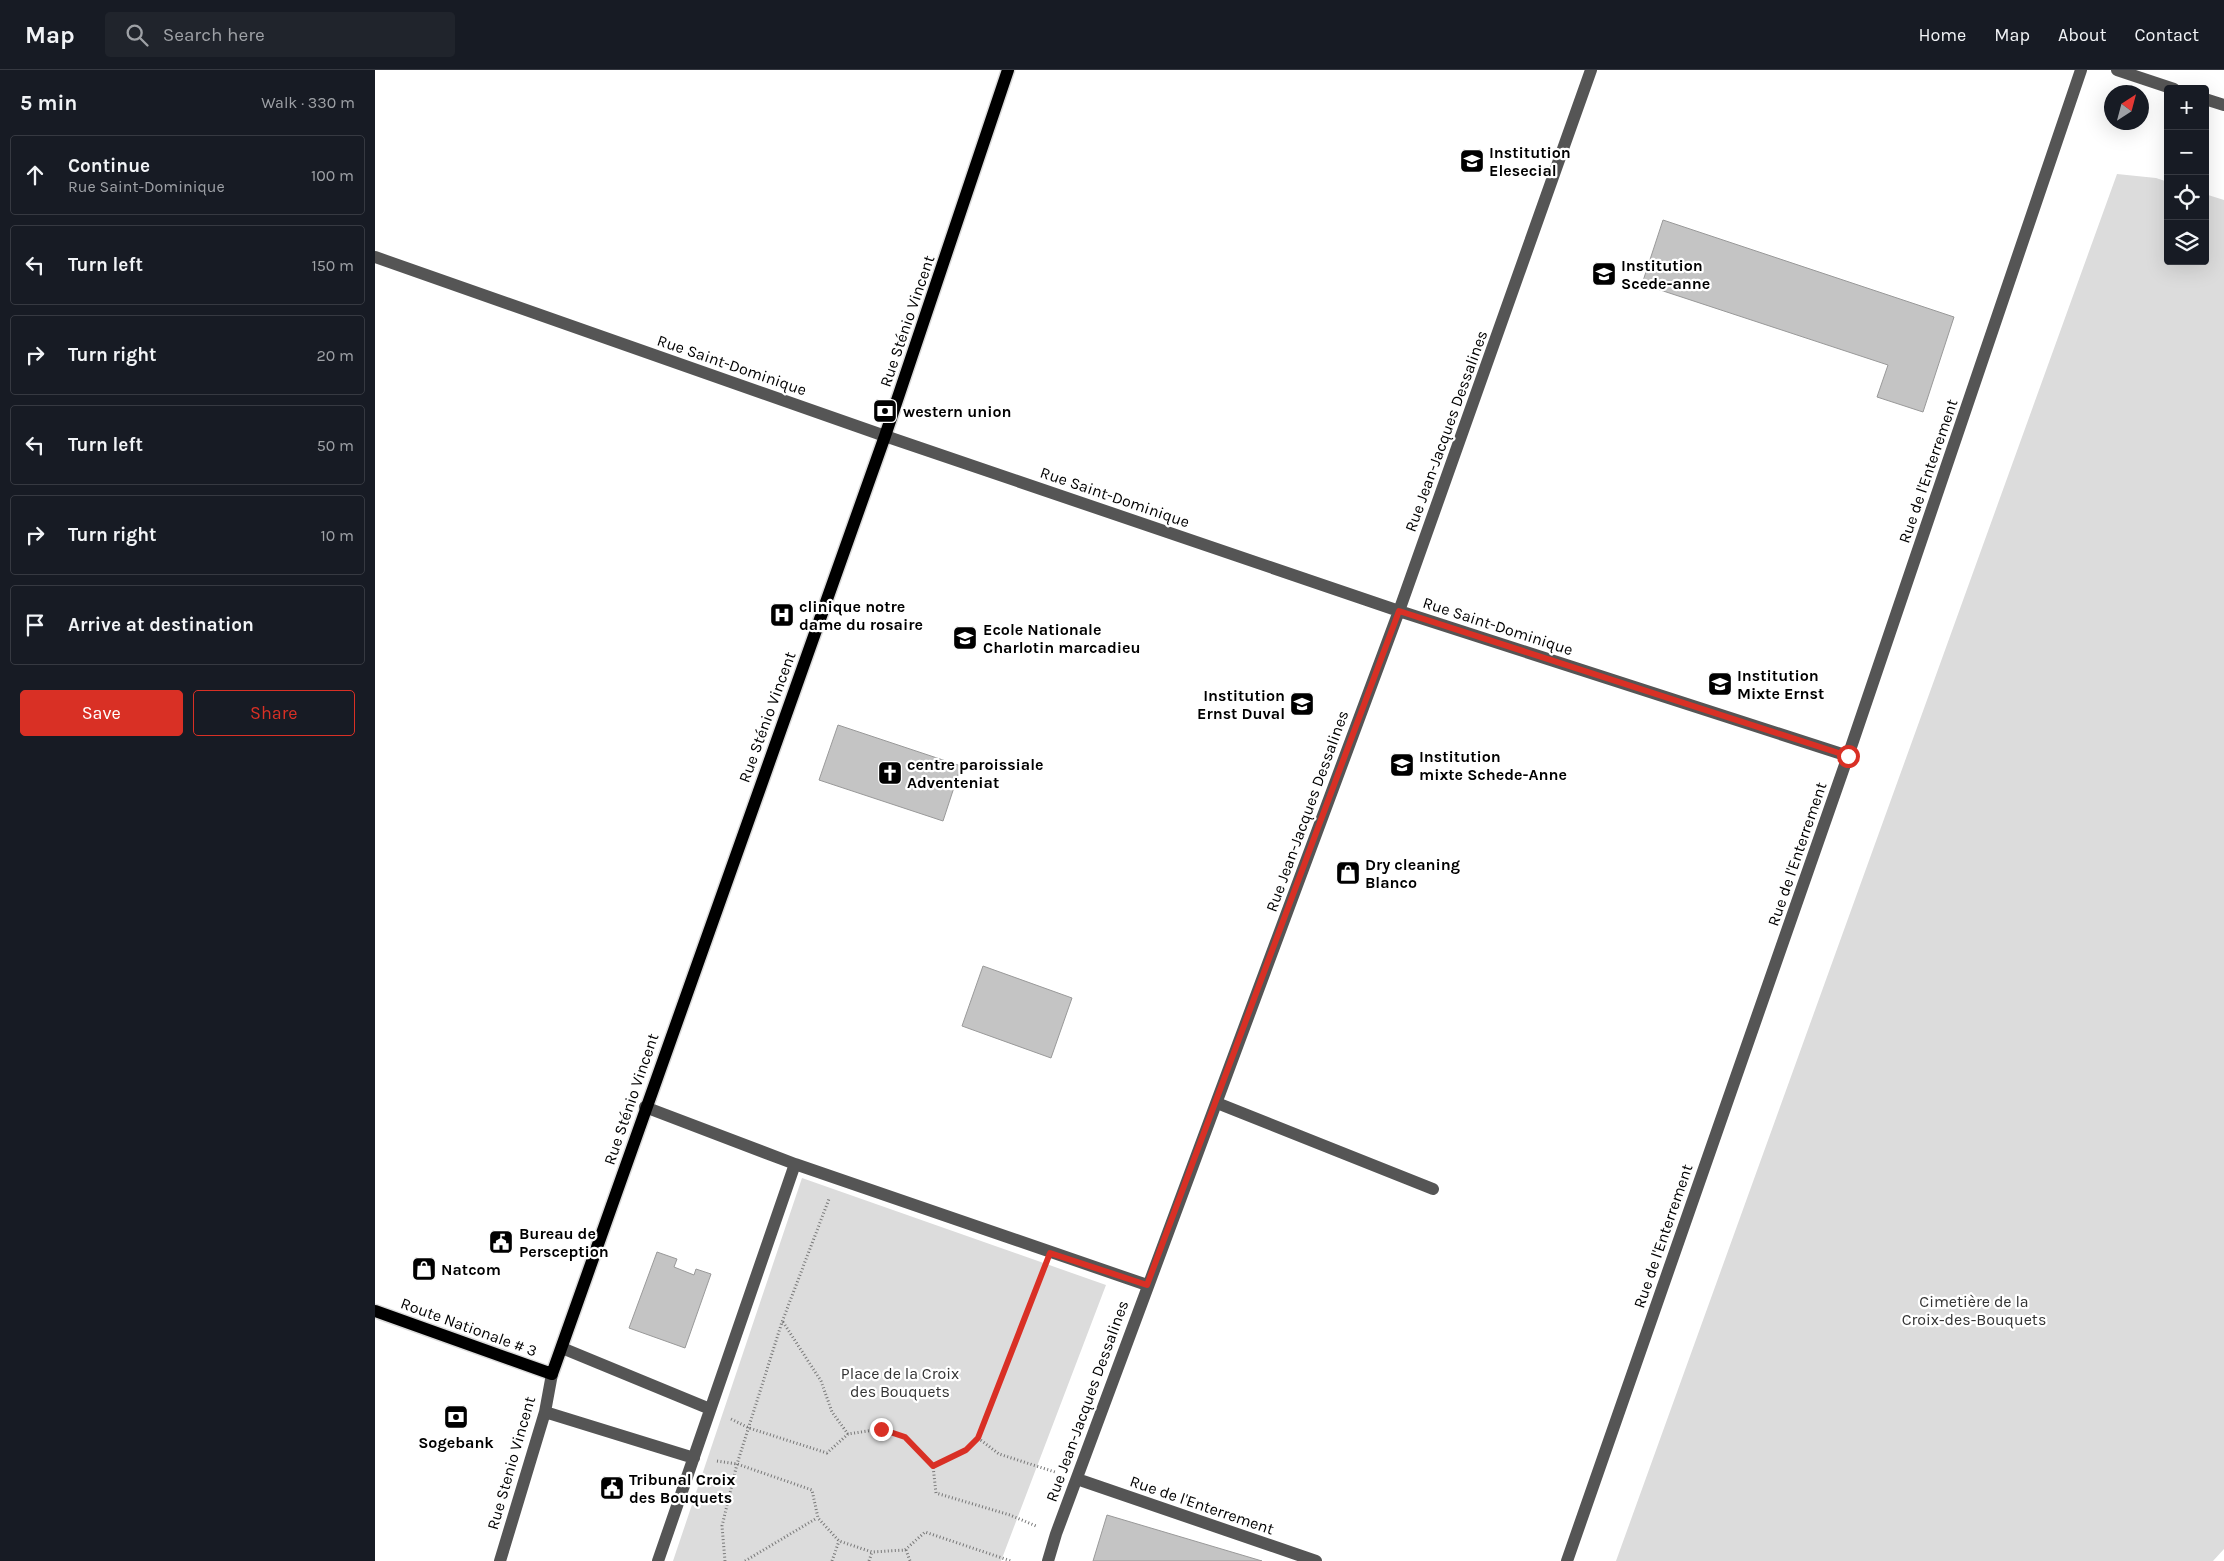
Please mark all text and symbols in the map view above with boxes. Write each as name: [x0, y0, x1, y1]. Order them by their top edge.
search box: [105, 12, 455, 57]
text: Map: [25, 21, 75, 49]
icon: search: [123, 21, 151, 49]
text: Search here: [163, 24, 265, 46]
text: Home: [1918, 24, 1966, 46]
text: Map: [1994, 24, 2030, 46]
text: About: [2058, 24, 2107, 46]
text: Contact: [2135, 24, 2199, 46]
north arrow: [2104, 85, 2149, 130]
map controls: [2164, 85, 2209, 265]
button: +: [2164, 85, 2209, 130]
text: 5 min: [20, 91, 77, 115]
text: Walk · 330 m: [261, 93, 355, 112]
button: −: [2164, 130, 2209, 175]
place label: Institution Elesecial: [1489, 143, 1571, 180]
school or university icon: Institution Elesecial: [1459, 148, 1485, 174]
text: Continue: [68, 155, 150, 177]
icon: ahead: [21, 161, 49, 189]
text: 100 m: [311, 166, 354, 185]
button: locate: [2164, 175, 2209, 220]
text: Rue Saint-Dominique: [68, 177, 225, 196]
button: layers: [2164, 220, 2209, 265]
icon: left: [21, 251, 49, 279]
street label: Rue Sténio Vincent: [876, 253, 938, 389]
text: Turn left: [68, 254, 143, 276]
text: 150 m: [311, 256, 354, 275]
place label: Institution Scede-anne: [1621, 256, 1710, 293]
school or university icon: Institution Scede-anne: [1591, 261, 1617, 287]
street label: Rue Jean-Jacques Dessalines: [1401, 328, 1491, 534]
street label: Rue Saint-Dominique: [655, 331, 809, 399]
icon: right: [21, 341, 49, 369]
text: Turn right: [68, 344, 157, 366]
text: 20 m: [316, 346, 354, 365]
street label: Rue de l'Enterrement: [1894, 396, 1962, 546]
bank icon: western union: [872, 398, 898, 424]
place label: western union: [903, 402, 1011, 421]
icon: left: [21, 431, 49, 459]
text: Turn left: [68, 434, 143, 456]
text: 50 m: [317, 436, 354, 455]
street label: Rue Saint-Dominique: [1038, 463, 1192, 531]
icon: right: [21, 521, 49, 549]
text: Turn right: [68, 524, 157, 546]
text: 10 m: [320, 526, 354, 545]
street label: Rue Saint-Dominique: [1421, 593, 1575, 659]
place label: clinique notre dame du rosaire: [799, 597, 923, 634]
hospital icon: clinique notre dame du rosaire: [769, 602, 795, 628]
icon: arrive: [21, 611, 49, 639]
text: Arrive at destination: [68, 614, 254, 636]
place label: Ecole Nationale Charlotin marcadieu: [983, 620, 1141, 657]
school or university icon: Ecole Nationale Charlotin marcadieu: [952, 625, 978, 651]
street label: Rue Sténio Vincent: [734, 649, 800, 785]
place label: Institution Mixte Ernst: [1737, 666, 1824, 703]
school or university icon: Institution Mixte Ernst: [1707, 671, 1733, 697]
place label: Institution Ernst Duval: [1197, 686, 1285, 723]
button: Save: [20, 690, 183, 736]
button: Share: [193, 690, 355, 736]
school or university icon: Institution Ernst Duval: [1289, 691, 1315, 717]
street label: Rue Jean-Jacques Dessalines: [1262, 708, 1352, 914]
route start: [1837, 745, 1860, 768]
place label: Institution mixte Schede-Anne: [1419, 747, 1567, 784]
school or university icon: Institution mixte Schede-Anne: [1389, 752, 1415, 778]
place label: centre paroissiale Adventeniat: [907, 755, 1044, 792]
church icon: centre paroissiale Adventeniat: [877, 760, 903, 786]
street label: Rue de l'Enterrement: [1763, 779, 1831, 929]
place label: Dry cleaning Blanco: [1365, 855, 1460, 892]
shop icon: Dry cleaning Blanco: [1335, 860, 1361, 886]
street label: Rue Sténio Vincent: [600, 1031, 662, 1167]
street label: Rue de l'Enterrement: [1629, 1161, 1697, 1311]
place label: Bureau de Persception: [519, 1224, 609, 1261]
public building icon: Bureau de Persception: [488, 1229, 514, 1255]
shop icon: Natcom: [411, 1256, 437, 1282]
place label: Natcom: [441, 1260, 501, 1279]
park label: Cimetière de la Croix-des-Bouquets: [1902, 1292, 2046, 1329]
street label: Route Nationale # 3: [398, 1293, 540, 1361]
street label: Rue Jean-Jacques Dessalines: [1042, 1298, 1132, 1504]
park label: Place de la Croix des Bouquets: [841, 1364, 959, 1401]
street label: Rue Stenio Vincent: [483, 1394, 539, 1532]
bank icon: Sogebank: [443, 1404, 469, 1430]
route end: [870, 1418, 893, 1441]
place label: Sogebank: [418, 1433, 494, 1452]
place label: Tribunal Croix des Bouquets: [629, 1470, 735, 1507]
street label: Rue de l'Enterrement: [1127, 1471, 1277, 1539]
public building icon: Tribunal Croix des Bouquets: [599, 1475, 625, 1501]

